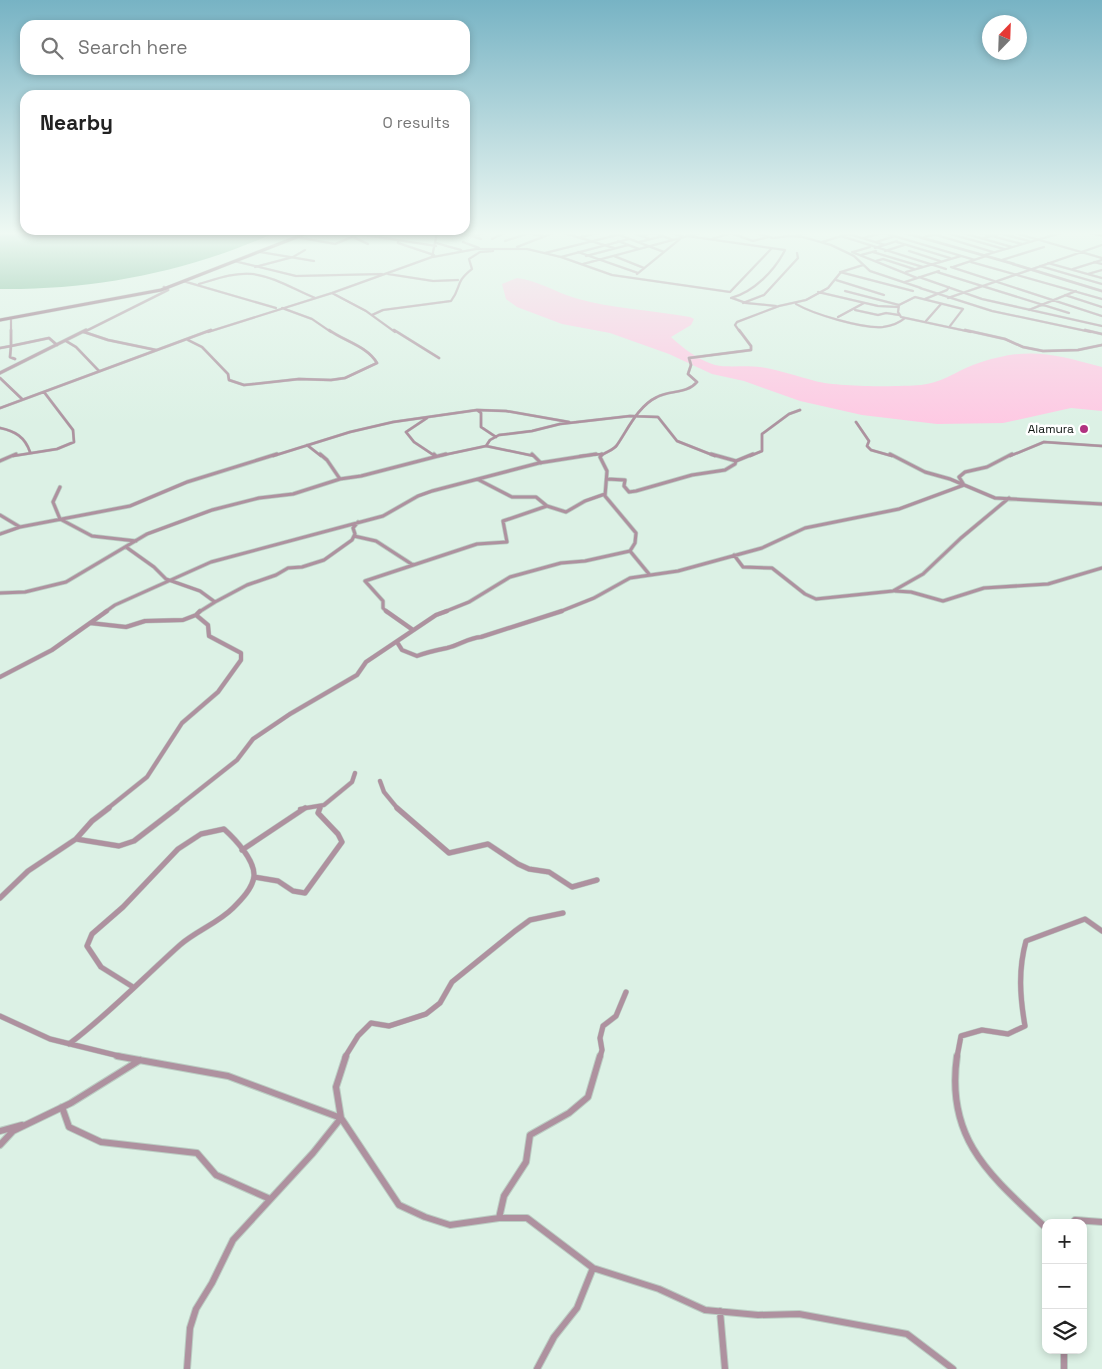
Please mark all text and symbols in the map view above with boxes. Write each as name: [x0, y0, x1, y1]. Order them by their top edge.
north arrow: [982, 15, 1027, 60]
search box: [20, 20, 470, 75]
icon: search: [38, 34, 66, 62]
text: Search here: [78, 35, 188, 60]
text: Nearby: [40, 109, 113, 136]
text: 0 results: [382, 112, 450, 133]
place label: Alamura: [1028, 421, 1074, 437]
marker: Alamura: [1078, 423, 1090, 435]
map controls: [1042, 1219, 1087, 1354]
button: +: [1042, 1219, 1087, 1264]
button: −: [1042, 1264, 1087, 1309]
button: layers: [1042, 1309, 1087, 1354]

